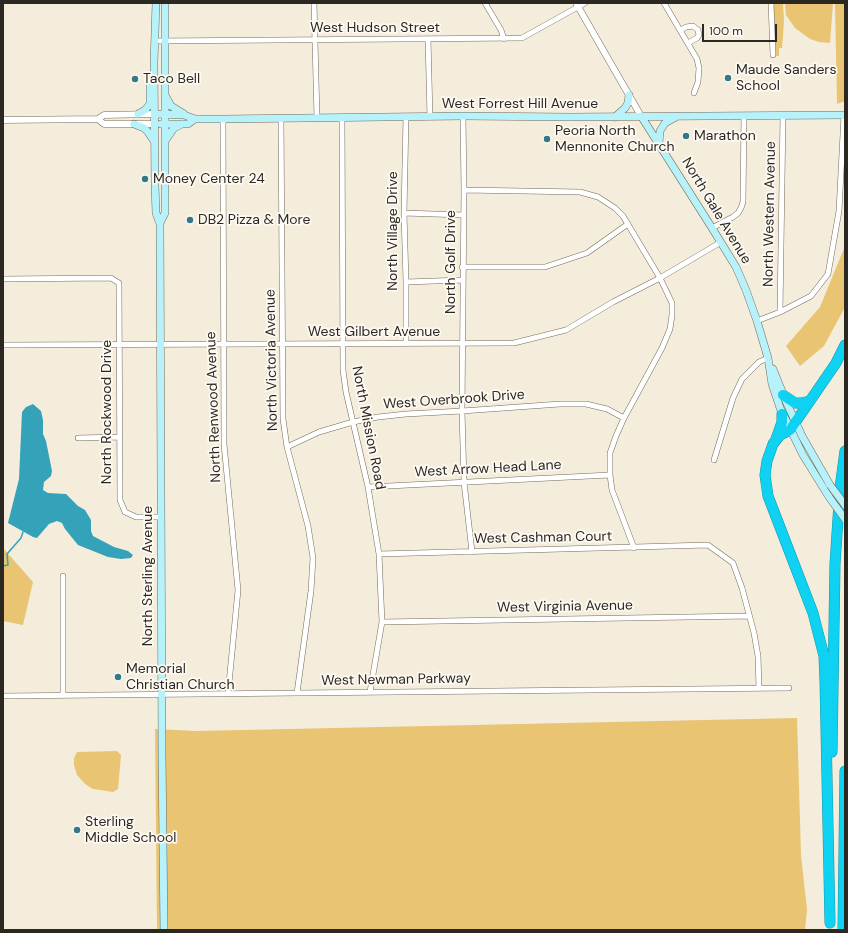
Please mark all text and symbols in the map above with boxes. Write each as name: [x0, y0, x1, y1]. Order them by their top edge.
scale bar: [704, 16, 779, 42]
street label: West Hudson Street: [310, 20, 440, 36]
text: 100 m: [709, 23, 743, 39]
place label: Maude Sanders School: [736, 62, 837, 94]
place label: Taco Bell: [143, 71, 200, 87]
marker: Maude Sanders School: [723, 73, 733, 83]
marker: Taco Bell: [130, 74, 140, 84]
street label: West Forrest Hill Avenue: [442, 96, 598, 112]
place label: Peoria North Mennonite Church: [555, 123, 675, 156]
place label: Marathon: [694, 128, 756, 144]
marker: Marathon: [681, 131, 691, 141]
marker: Peoria North Mennonite Church: [542, 134, 552, 144]
street label: North Western Avenue: [760, 141, 780, 287]
street label: North Gale Avenue: [678, 155, 754, 267]
place label: Money Center 24: [153, 171, 265, 187]
street label: North Village Drive: [385, 171, 401, 291]
marker: Money Center 24: [140, 174, 150, 184]
street label: North Golf Drive: [443, 210, 459, 314]
place label: DB2 Pizza & More: [198, 212, 310, 228]
marker: DB2 Pizza & More: [185, 215, 195, 225]
street label: North Victoria Avenue: [262, 289, 282, 431]
street label: West Gilbert Avenue: [308, 324, 440, 340]
street label: North Renwood Avenue: [203, 331, 225, 483]
street label: North Rockwood Drive: [99, 340, 115, 484]
street label: North Mission Road: [348, 365, 388, 491]
street label: West Overbrook Drive: [383, 387, 525, 413]
street label: West Arrow Head Lane: [414, 457, 562, 481]
street label: North Sterling Avenue: [140, 506, 156, 646]
street label: West Cashman Court: [474, 528, 612, 548]
street label: West Virginia Avenue: [497, 597, 633, 617]
place label: Memorial Christian Church: [126, 661, 235, 694]
street label: West Newman Parkway: [321, 670, 471, 690]
marker: Memorial Christian Church: [113, 672, 123, 682]
place label: Sterling Middle School: [85, 814, 176, 846]
marker: Sterling Middle School: [72, 825, 82, 835]

